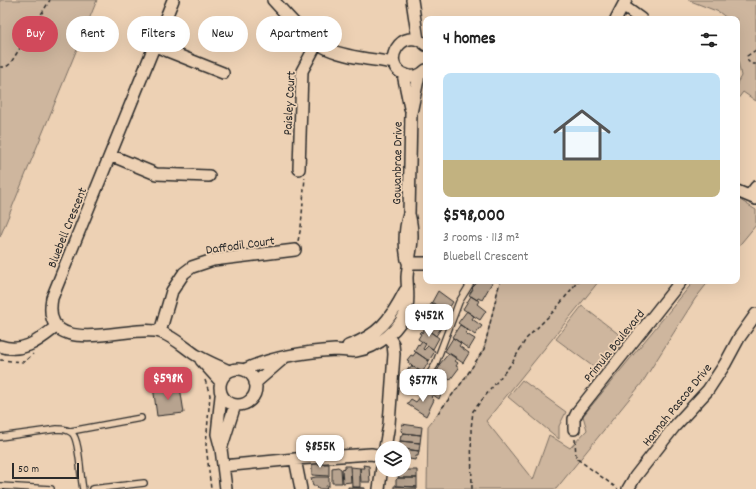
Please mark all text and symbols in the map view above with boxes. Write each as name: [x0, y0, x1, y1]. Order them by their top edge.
chip: Buy: [12, 16, 58, 52]
chip: Rent: [66, 16, 119, 52]
chip: Filters: [127, 16, 190, 52]
chip: New: [198, 16, 248, 52]
chip: Apartment: [256, 16, 342, 52]
text: 4 homes: [443, 28, 496, 52]
icon: filters: [698, 29, 720, 51]
street label: Paisley Court: [279, 70, 302, 136]
icon: home: [546, 99, 618, 171]
street label: Gowanbrae Drive: [388, 121, 409, 205]
street label: Bluebell Crescent: [44, 185, 93, 271]
text: $598,000: [443, 205, 505, 229]
text: 3 rooms · 113 m²: [443, 229, 520, 248]
street label: Daffodil Court: [205, 232, 276, 261]
text: Bluebell Crescent: [443, 248, 528, 267]
pin: $452K: [401, 304, 457, 338]
street label: Primula Boulevard: [580, 306, 650, 387]
text: $452K: [414, 307, 444, 326]
street label: Hannah Pascoe Drive: [638, 360, 718, 451]
pin: $598K: [140, 367, 196, 401]
pin: $577K: [395, 369, 451, 403]
text: $598K: [153, 370, 183, 389]
text: $577K: [409, 372, 437, 391]
pin: $855K: [292, 435, 348, 469]
text: $855K: [305, 438, 335, 457]
map controls: [375, 441, 411, 477]
button: layers: [375, 441, 411, 477]
scale bar: [12, 461, 79, 480]
text: 50 m: [18, 462, 39, 478]

